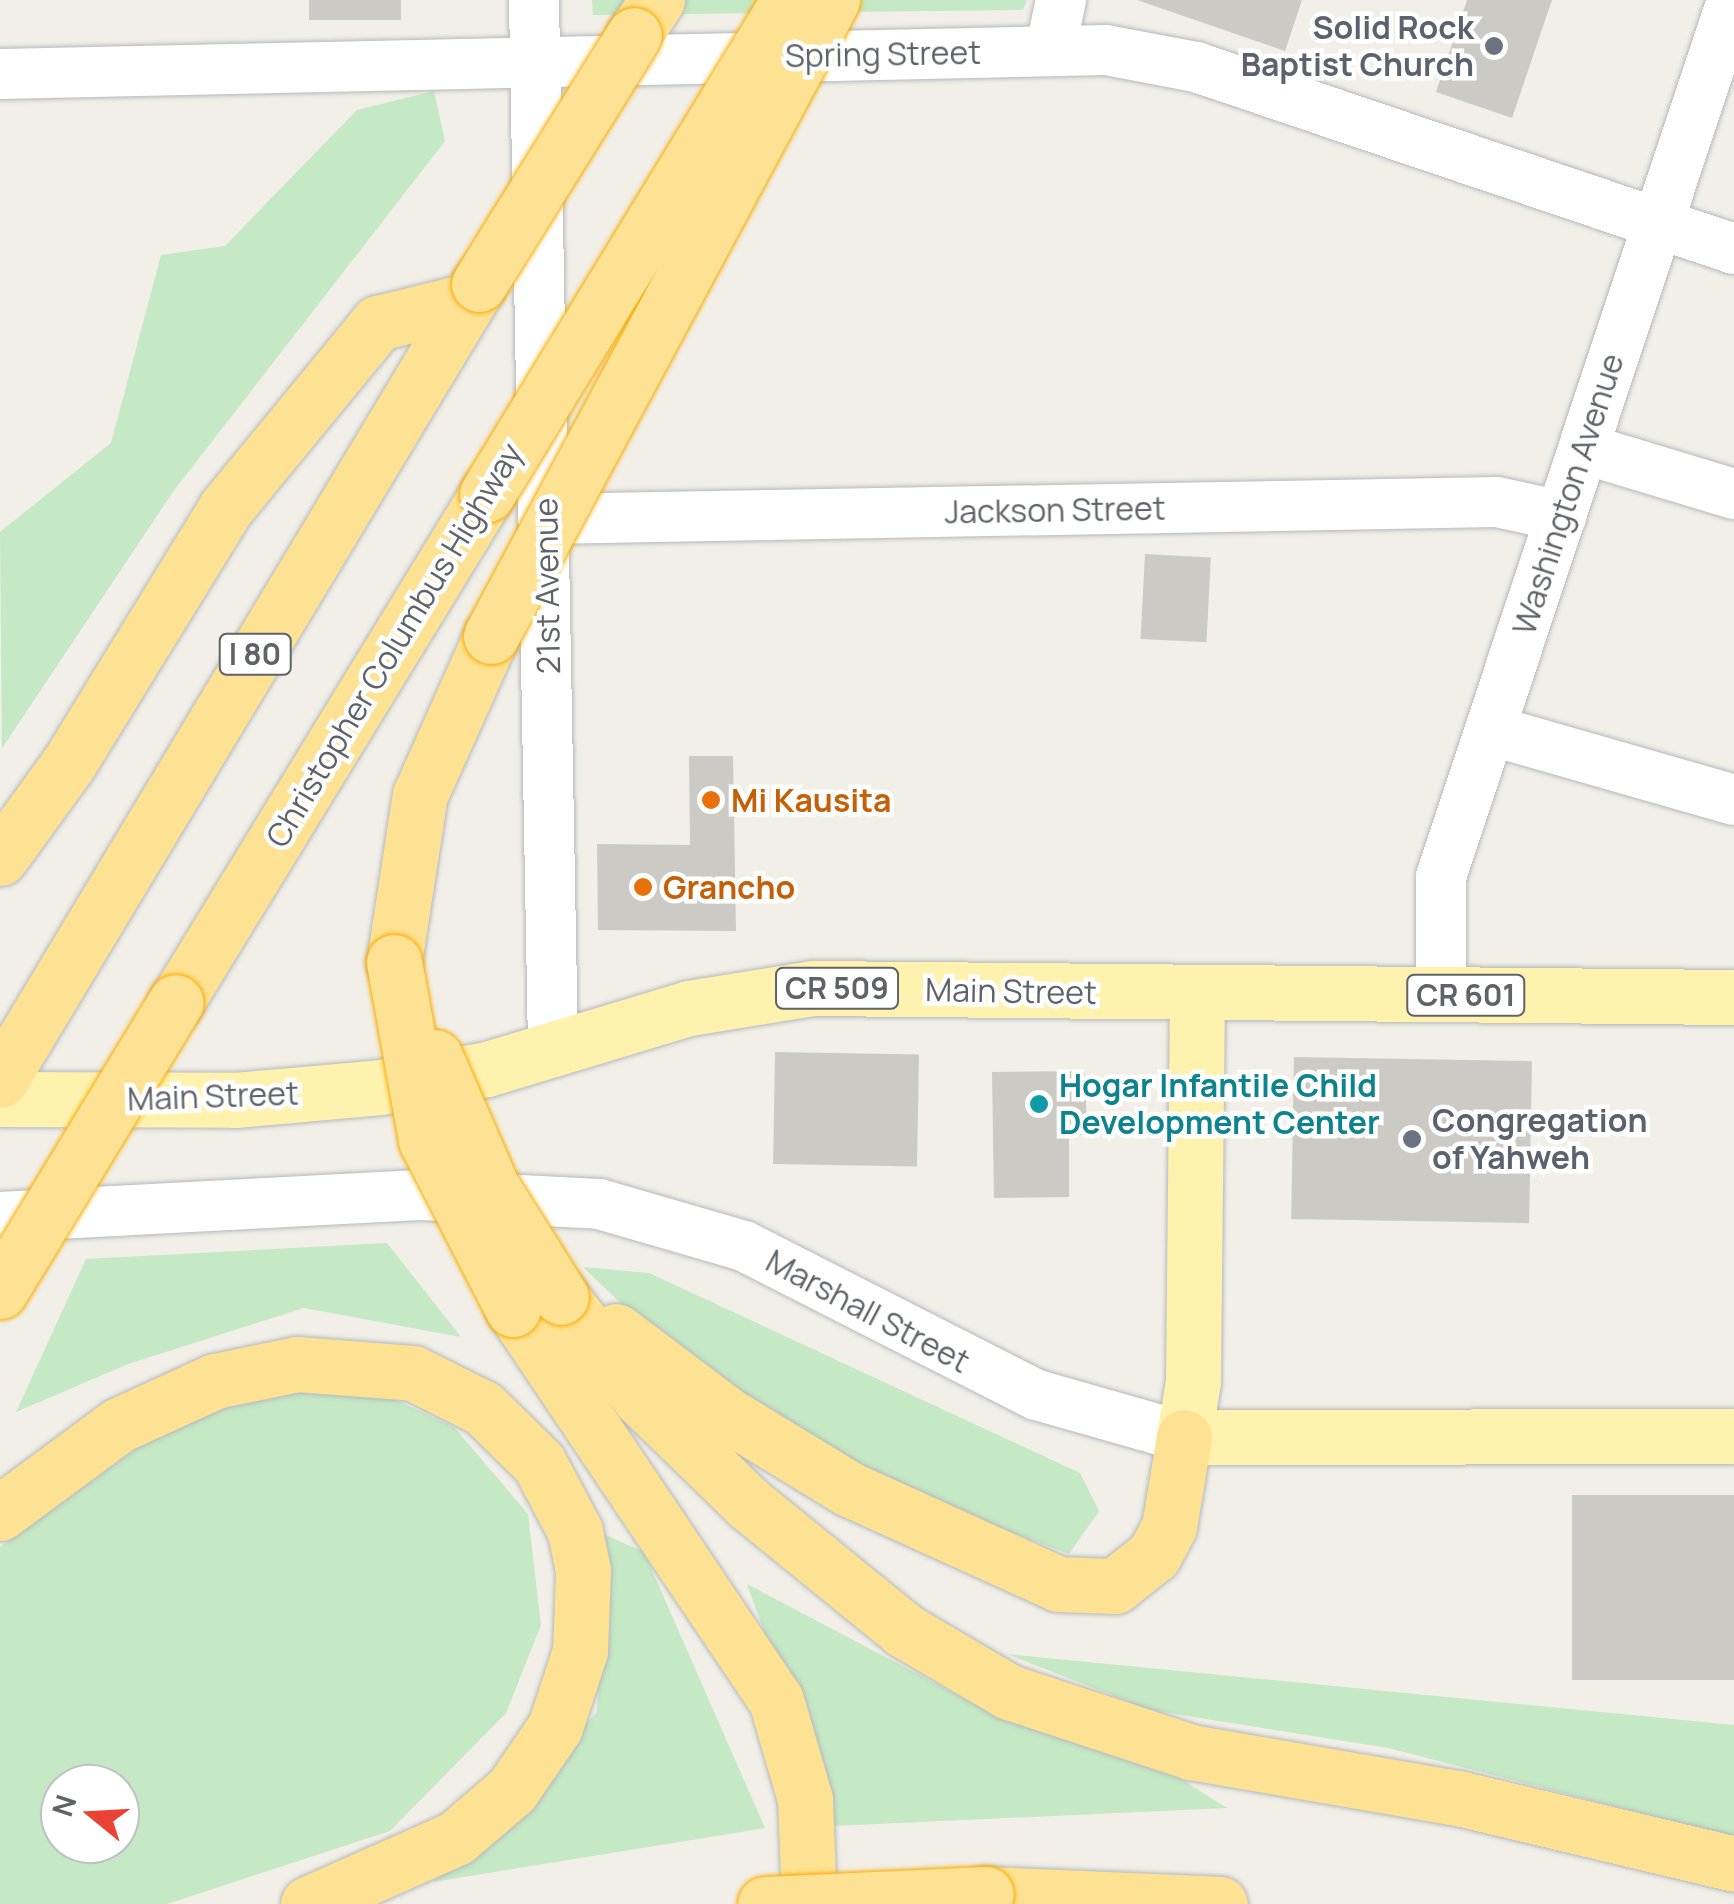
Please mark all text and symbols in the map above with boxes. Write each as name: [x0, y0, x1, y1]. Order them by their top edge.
place label: Solid Rock Baptist Church: [1241, 9, 1474, 84]
street label: Spring Street: [785, 33, 981, 75]
marker: Solid Rock Baptist Church: [1483, 35, 1505, 57]
street label: Washington Avenue: [1504, 348, 1632, 640]
street label: Christopher Columbus Highway: [258, 436, 530, 854]
street label: Jackson Street: [944, 489, 1166, 531]
street label: 21st Avenue: [526, 498, 568, 674]
road number: I 80: [218, 629, 292, 679]
place label: Mi Kausita: [731, 781, 891, 819]
marker: Mi Kausita: [700, 789, 722, 811]
place label: Grancho: [663, 868, 795, 906]
marker: Grancho: [632, 876, 654, 898]
road number: CR 509: [774, 963, 900, 1013]
street label: Main Street: [925, 970, 1097, 1012]
road number: CR 601: [1406, 970, 1526, 1020]
place label: Hogar Infantile Child Development Center: [1059, 1067, 1380, 1142]
street label: Main Street: [127, 1074, 299, 1118]
marker: Hogar Infantile Child Development Center: [1028, 1093, 1050, 1115]
place label: Congregation of Yahweh: [1432, 1102, 1648, 1177]
marker: Congregation of Yahweh: [1401, 1128, 1423, 1150]
street label: Marshall Street: [760, 1241, 976, 1381]
north arrow: [40, 1764, 140, 1864]
text: N: [42, 1790, 85, 1821]

